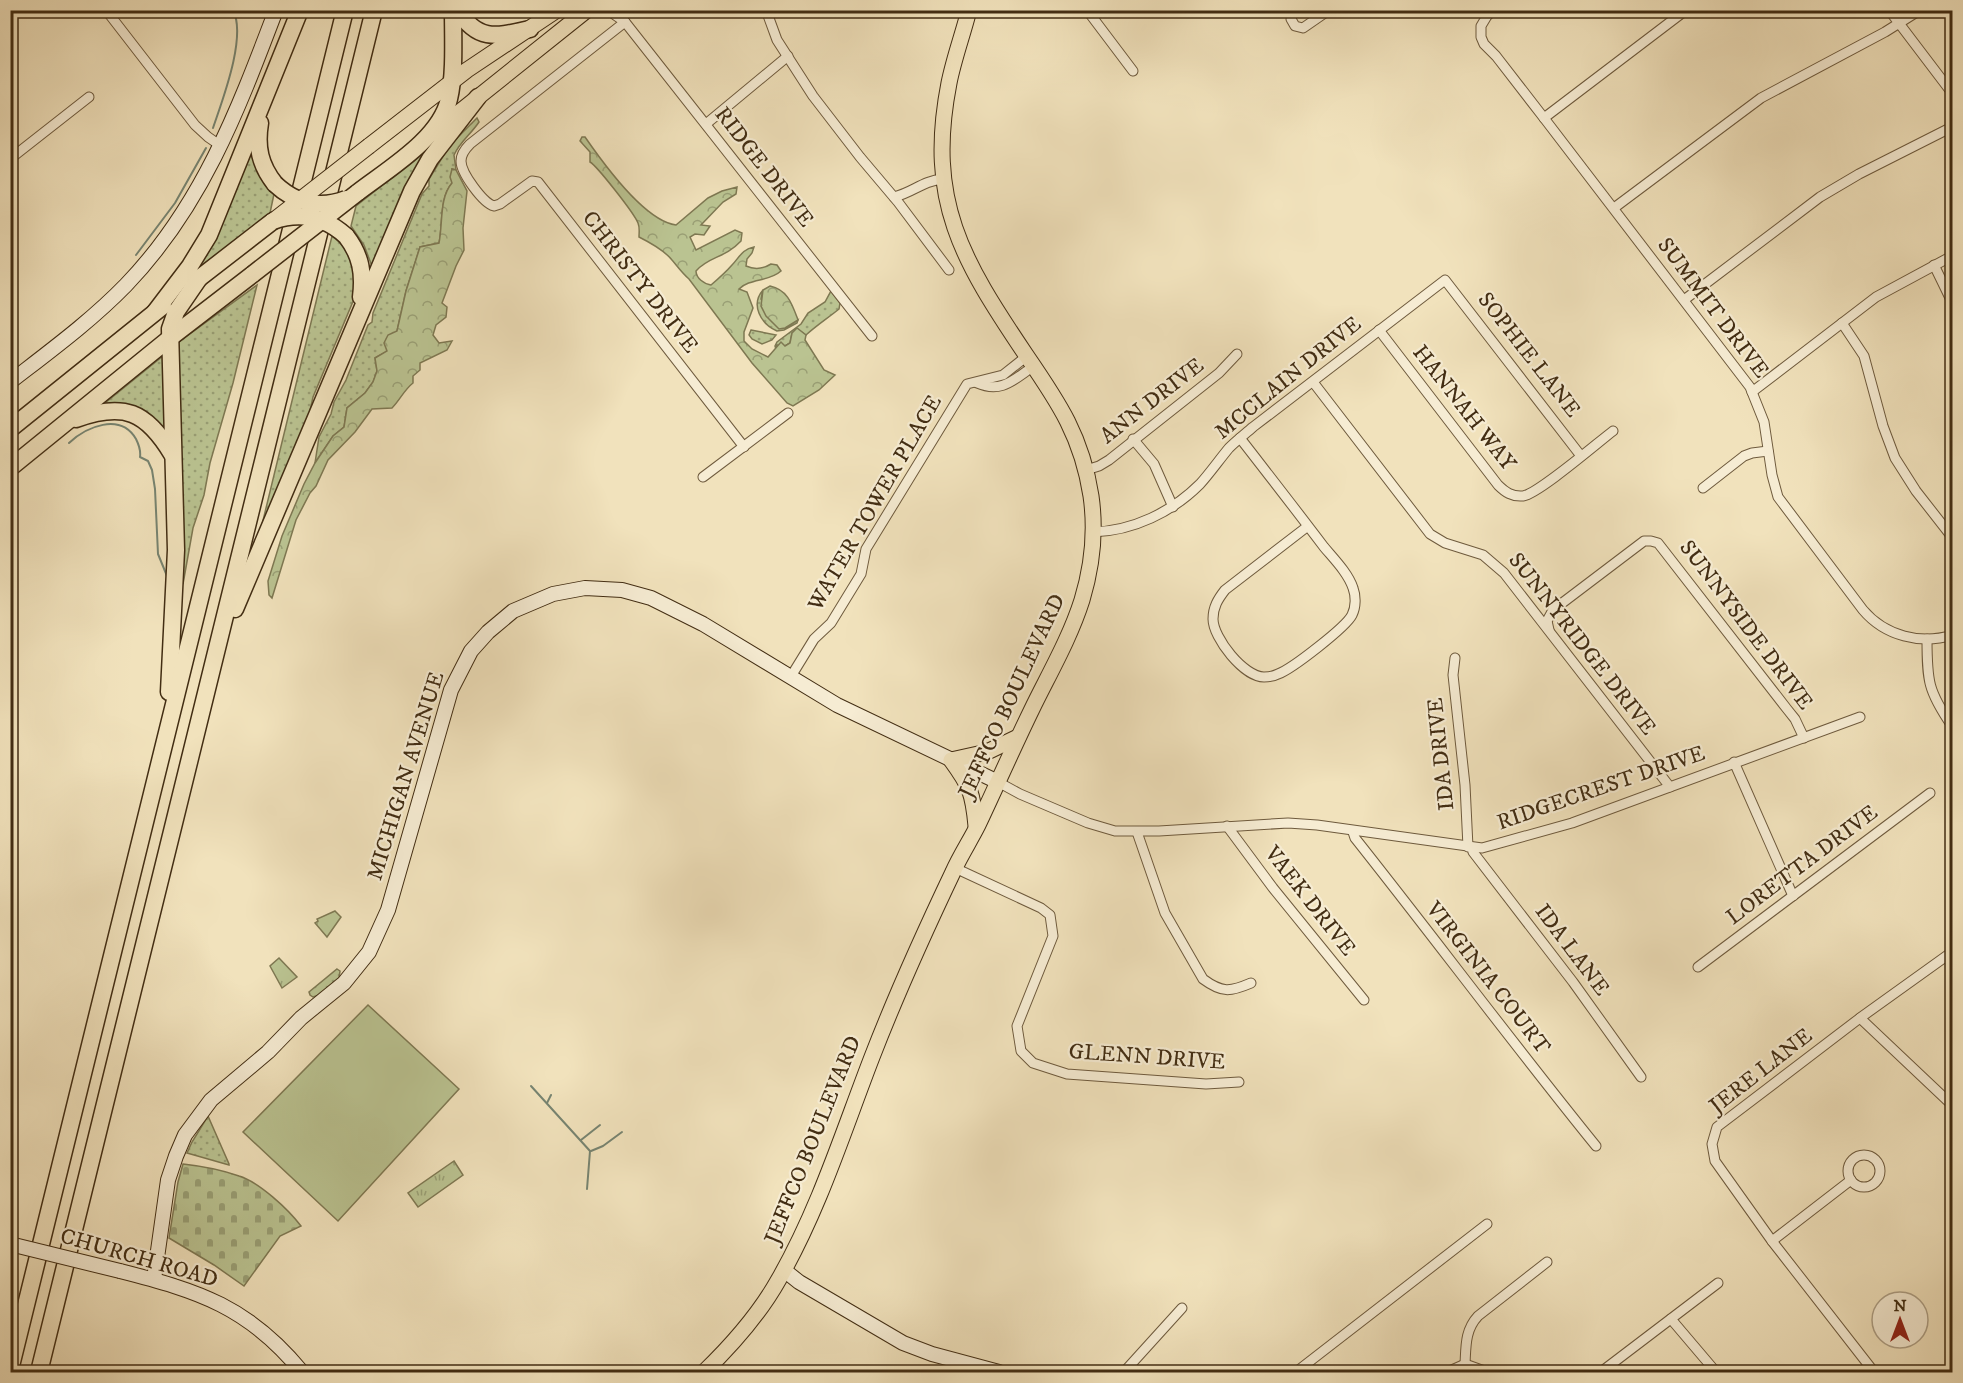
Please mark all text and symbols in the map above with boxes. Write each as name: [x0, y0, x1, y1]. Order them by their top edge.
street label: RIDGE DRIVE: [709, 102, 819, 232]
street label: CHRISTY DRIVE: [576, 206, 704, 358]
street label: SUMMIT DRIVE: [1651, 233, 1775, 383]
street label: SOPHIE LANE: [1472, 287, 1586, 423]
street label: MCCLAIN DRIVE: [1209, 311, 1367, 445]
street label: HANNAH WAY: [1406, 340, 1522, 477]
street label: ANN DRIVE: [1095, 352, 1209, 450]
street label: WATER TOWER PLACE: [802, 390, 948, 617]
street label: SUNNYSIDE DRIVE: [1673, 535, 1819, 715]
street label: SUNNYRIDGE DRIVE: [1502, 547, 1662, 741]
street label: JEFFCO BOULEVARD: [952, 590, 1071, 804]
street label: MICHIGAN AVENUE: [361, 668, 451, 884]
street label: IDA DRIVE: [1422, 696, 1460, 812]
street label: RIDGECREST DRIVE: [1493, 740, 1709, 836]
street label: LORETTA DRIVE: [1721, 799, 1883, 931]
street label: VAEK DRIVE: [1258, 840, 1361, 961]
street label: VIRGINIA COURT: [1419, 896, 1556, 1060]
street label: IDA LANE: [1529, 899, 1615, 1001]
street label: JERE LANE: [1703, 1022, 1818, 1121]
street label: JEFFCO BOULEVARD: [758, 1032, 867, 1250]
street label: GLENN DRIVE: [1068, 1038, 1226, 1076]
street label: CHURCH ROAD: [57, 1223, 221, 1293]
north arrow: [1870, 1290, 1930, 1350]
text: N: [1893, 1296, 1907, 1316]

